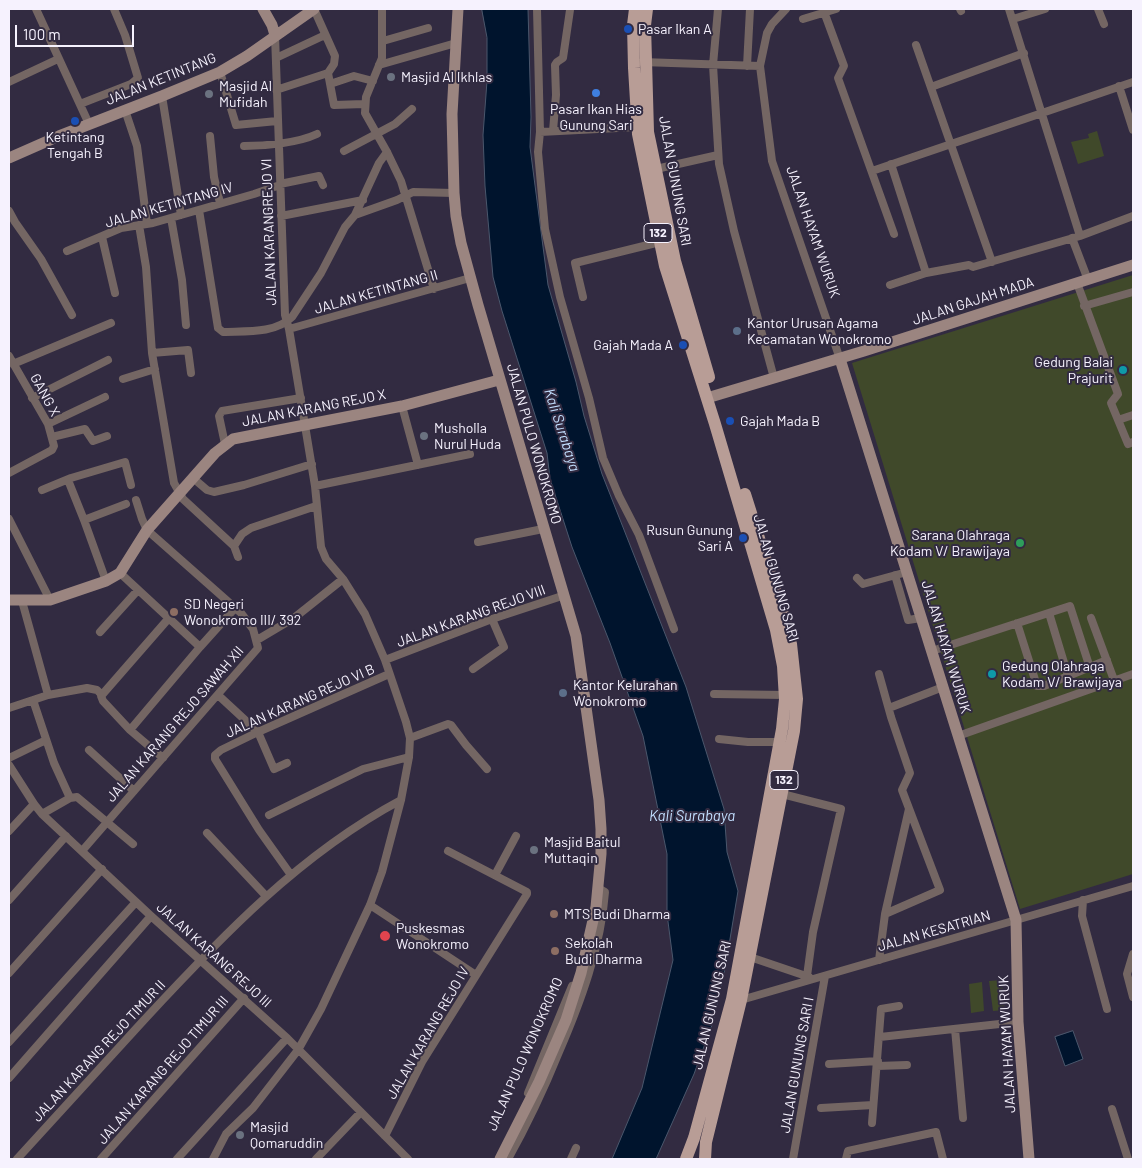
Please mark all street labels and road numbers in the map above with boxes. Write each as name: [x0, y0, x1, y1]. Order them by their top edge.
street label: JALAN KETINTANG: [103, 49, 219, 109]
street label: JALAN GUNUNG SARI: [655, 115, 695, 247]
street label: JALAN KARANGREJO VI: [258, 158, 280, 306]
street label: JALAN HAYAM WURUK: [783, 164, 843, 300]
street label: JALAN KETINTANG IV: [103, 179, 235, 231]
road number: 132: [644, 224, 672, 242]
street label: JALAN KETINTANG II: [312, 266, 440, 318]
street label: JALAN GAJAH MADA: [910, 273, 1036, 329]
street label: JALAN PULO WONOKROMO: [503, 362, 565, 526]
street label: GANG X: [26, 371, 64, 419]
street label: JALAN KARANG REJO X: [241, 386, 387, 430]
street label: JALAN GUNUNG SARI: [750, 512, 802, 644]
street label: JALAN HAYAM WURUK: [918, 578, 974, 716]
street label: JALAN KARANG REJO VIII: [394, 581, 548, 651]
street label: JALAN KARANG REJO SAWAH XII: [103, 643, 247, 805]
street label: JALAN KARANG REJO VI B: [223, 660, 377, 742]
road number: 132: [770, 770, 798, 790]
street label: JALAN KARANG REJO III: [153, 899, 275, 1011]
street label: JALAN KESATRIAN: [876, 907, 992, 955]
street label: JALAN GUNUNG SARI: [689, 939, 735, 1071]
street label: JALAN KARANG REJO IV: [383, 964, 473, 1102]
street label: JALAN PULO WONOKROMO: [484, 975, 566, 1133]
street label: JALAN HAYAM WURUK: [995, 975, 1019, 1113]
street label: JALAN KARANG REJO TIMUR II: [29, 977, 169, 1125]
street label: JALAN KARANG REJO TIMUR III: [94, 992, 232, 1148]
street label: JALAN GUNUNG SARI I: [777, 996, 817, 1134]

